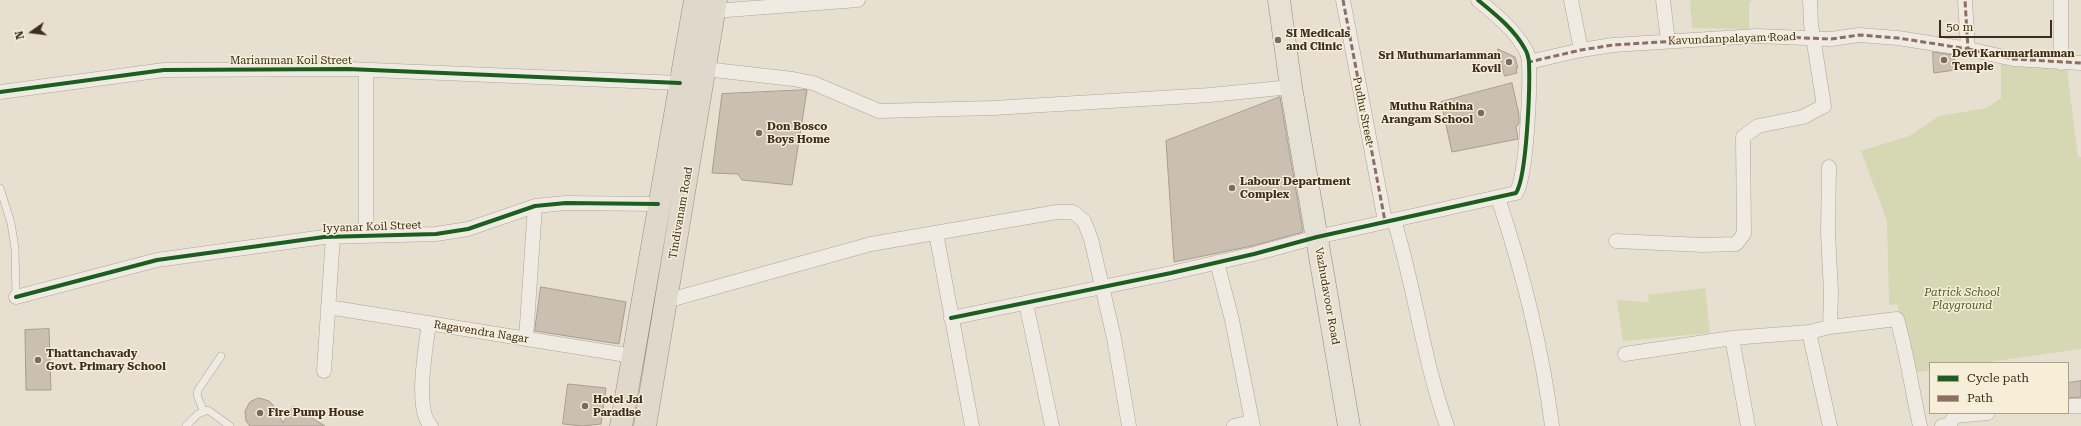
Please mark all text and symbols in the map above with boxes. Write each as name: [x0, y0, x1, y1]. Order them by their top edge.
north arrow: [12, 12, 52, 52]
scale bar: [1941, 12, 2054, 38]
text: 50 m: [1946, 20, 1973, 34]
place label: SI Medicals and Clinic: [1286, 27, 1350, 53]
text: N: [13, 29, 27, 41]
street label: Kavundanpalayam Road: [1668, 30, 1796, 48]
marker: SI Medicals and Clinic: [1273, 35, 1283, 45]
place label: Devi Karumariamman Temple: [1952, 47, 2075, 73]
place label: Sri Muthumariamman Kovil: [1379, 49, 1501, 75]
street label: Mariamman Koil Street: [230, 54, 352, 68]
marker: Devi Karumariamman Temple: [1939, 55, 1949, 65]
marker: Sri Muthumariamman Kovil: [1504, 57, 1514, 67]
street label: Pudhu Street: [1350, 76, 1376, 146]
place label: Muthu Rathina Arangam School: [1381, 100, 1473, 126]
marker: Muthu Rathina Arangam School: [1476, 108, 1486, 118]
place label: Don Bosco Boys Home: [767, 120, 830, 146]
marker: Don Bosco Boys Home: [754, 128, 764, 138]
street label: Tindivanam Road: [666, 166, 696, 260]
place label: Labour Department Complex: [1240, 175, 1351, 201]
marker: Labour Department Complex: [1227, 183, 1237, 193]
street label: Iyyanar Koil Street: [322, 219, 422, 235]
street label: Vazhudavoor Road: [1312, 246, 1342, 346]
park label: Patrick School Playground: [1924, 286, 2000, 312]
street label: Ragavendra Nagar: [433, 318, 529, 346]
place label: Thattanchavady Govt. Primary School: [46, 347, 166, 373]
marker: Thattanchavady Govt. Primary School: [33, 355, 43, 365]
legend: [1929, 362, 2069, 414]
text: Cycle path: [1967, 371, 2029, 385]
text: Path: [1967, 391, 1993, 405]
place label: Hotel Jai Paradise: [593, 393, 643, 419]
marker: Hotel Jai Paradise: [580, 401, 590, 411]
place label: Fire Pump House: [268, 406, 364, 420]
marker: Fire Pump House: [255, 408, 265, 418]

